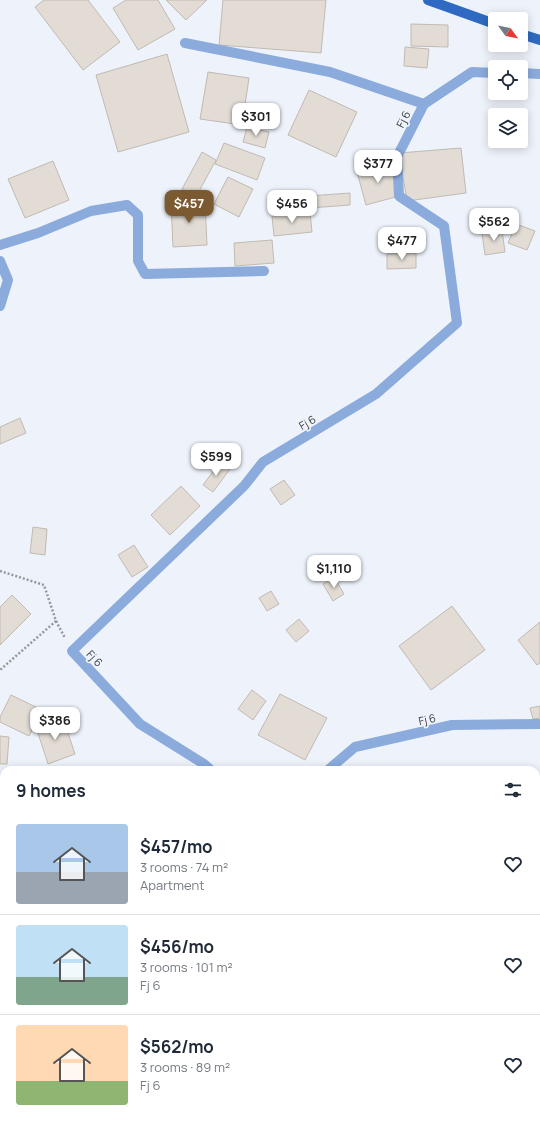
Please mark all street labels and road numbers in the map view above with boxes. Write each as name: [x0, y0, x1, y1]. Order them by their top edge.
street label: Fj 6: [392, 108, 414, 130]
street label: Fj 6: [296, 411, 318, 433]
street label: Fj 6: [84, 647, 107, 670]
street label: Fj 6: [417, 710, 437, 728]

